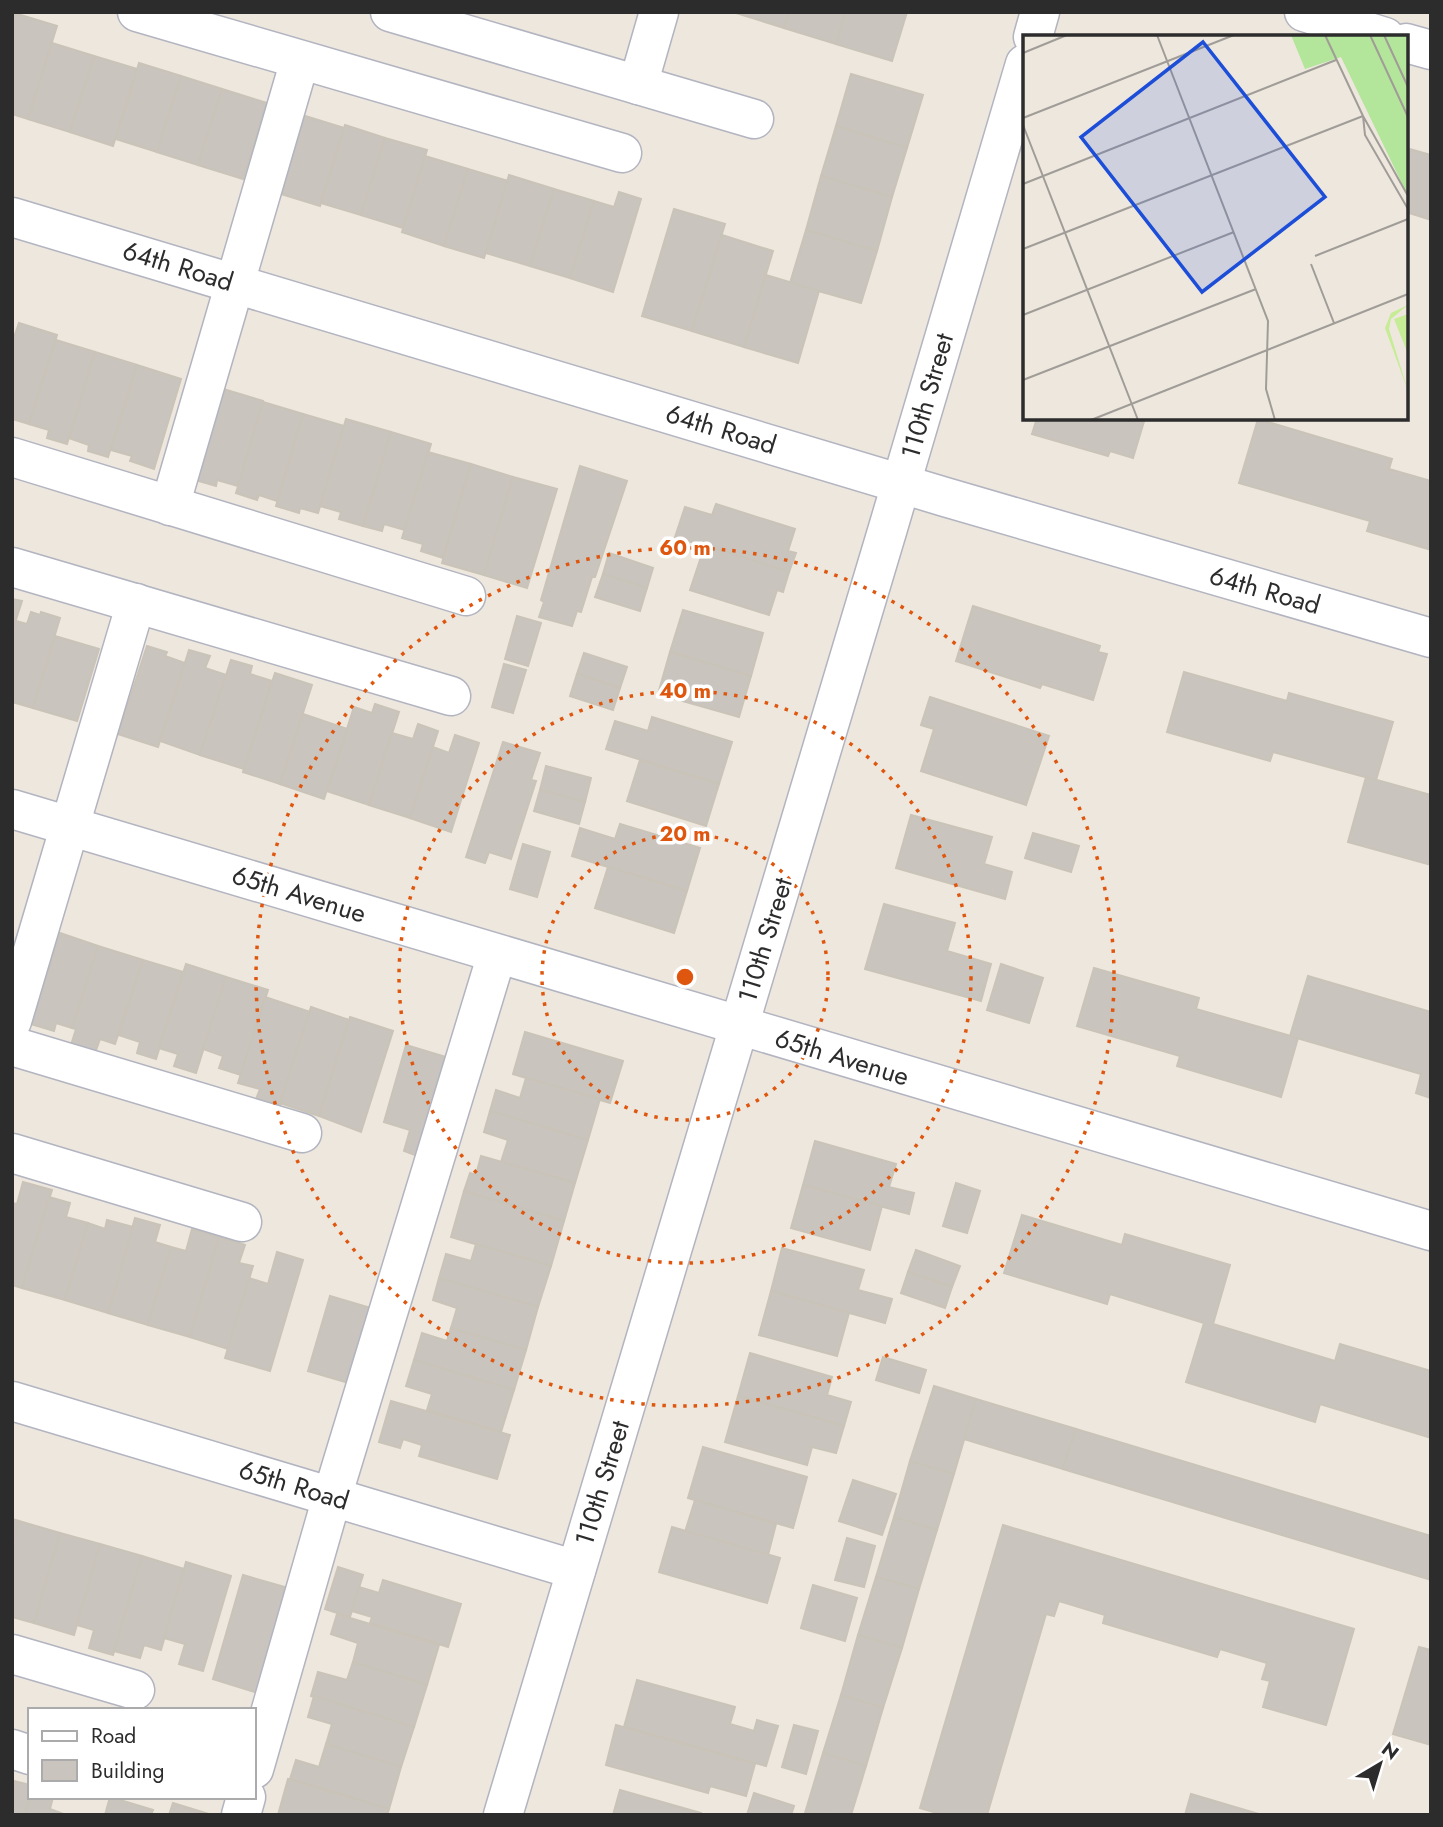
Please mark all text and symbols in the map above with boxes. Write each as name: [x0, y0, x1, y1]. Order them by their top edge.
inset map: [1023, 35, 1408, 420]
street label: 64th Road: [118, 231, 238, 301]
street label: 110th Street: [891, 328, 963, 463]
street label: 64th Road: [661, 394, 781, 464]
text: 60 m: [659, 533, 711, 563]
street label: 64th Road: [1205, 556, 1325, 624]
text: 40 m: [659, 676, 711, 706]
text: 20 m: [659, 819, 711, 849]
street label: 65th Avenue: [227, 856, 371, 932]
street label: 110th Street: [728, 872, 802, 1007]
centre of rings: [673, 965, 697, 989]
street label: 65th Avenue: [770, 1019, 914, 1095]
street label: 110th Street: [565, 1415, 639, 1550]
street label: 65th Road: [234, 1450, 354, 1520]
legend: [28, 1708, 256, 1799]
text: Road: [91, 1721, 136, 1751]
north arrow: [1345, 1729, 1415, 1799]
text: N: [1376, 1736, 1404, 1766]
text: Building: [91, 1756, 164, 1786]

